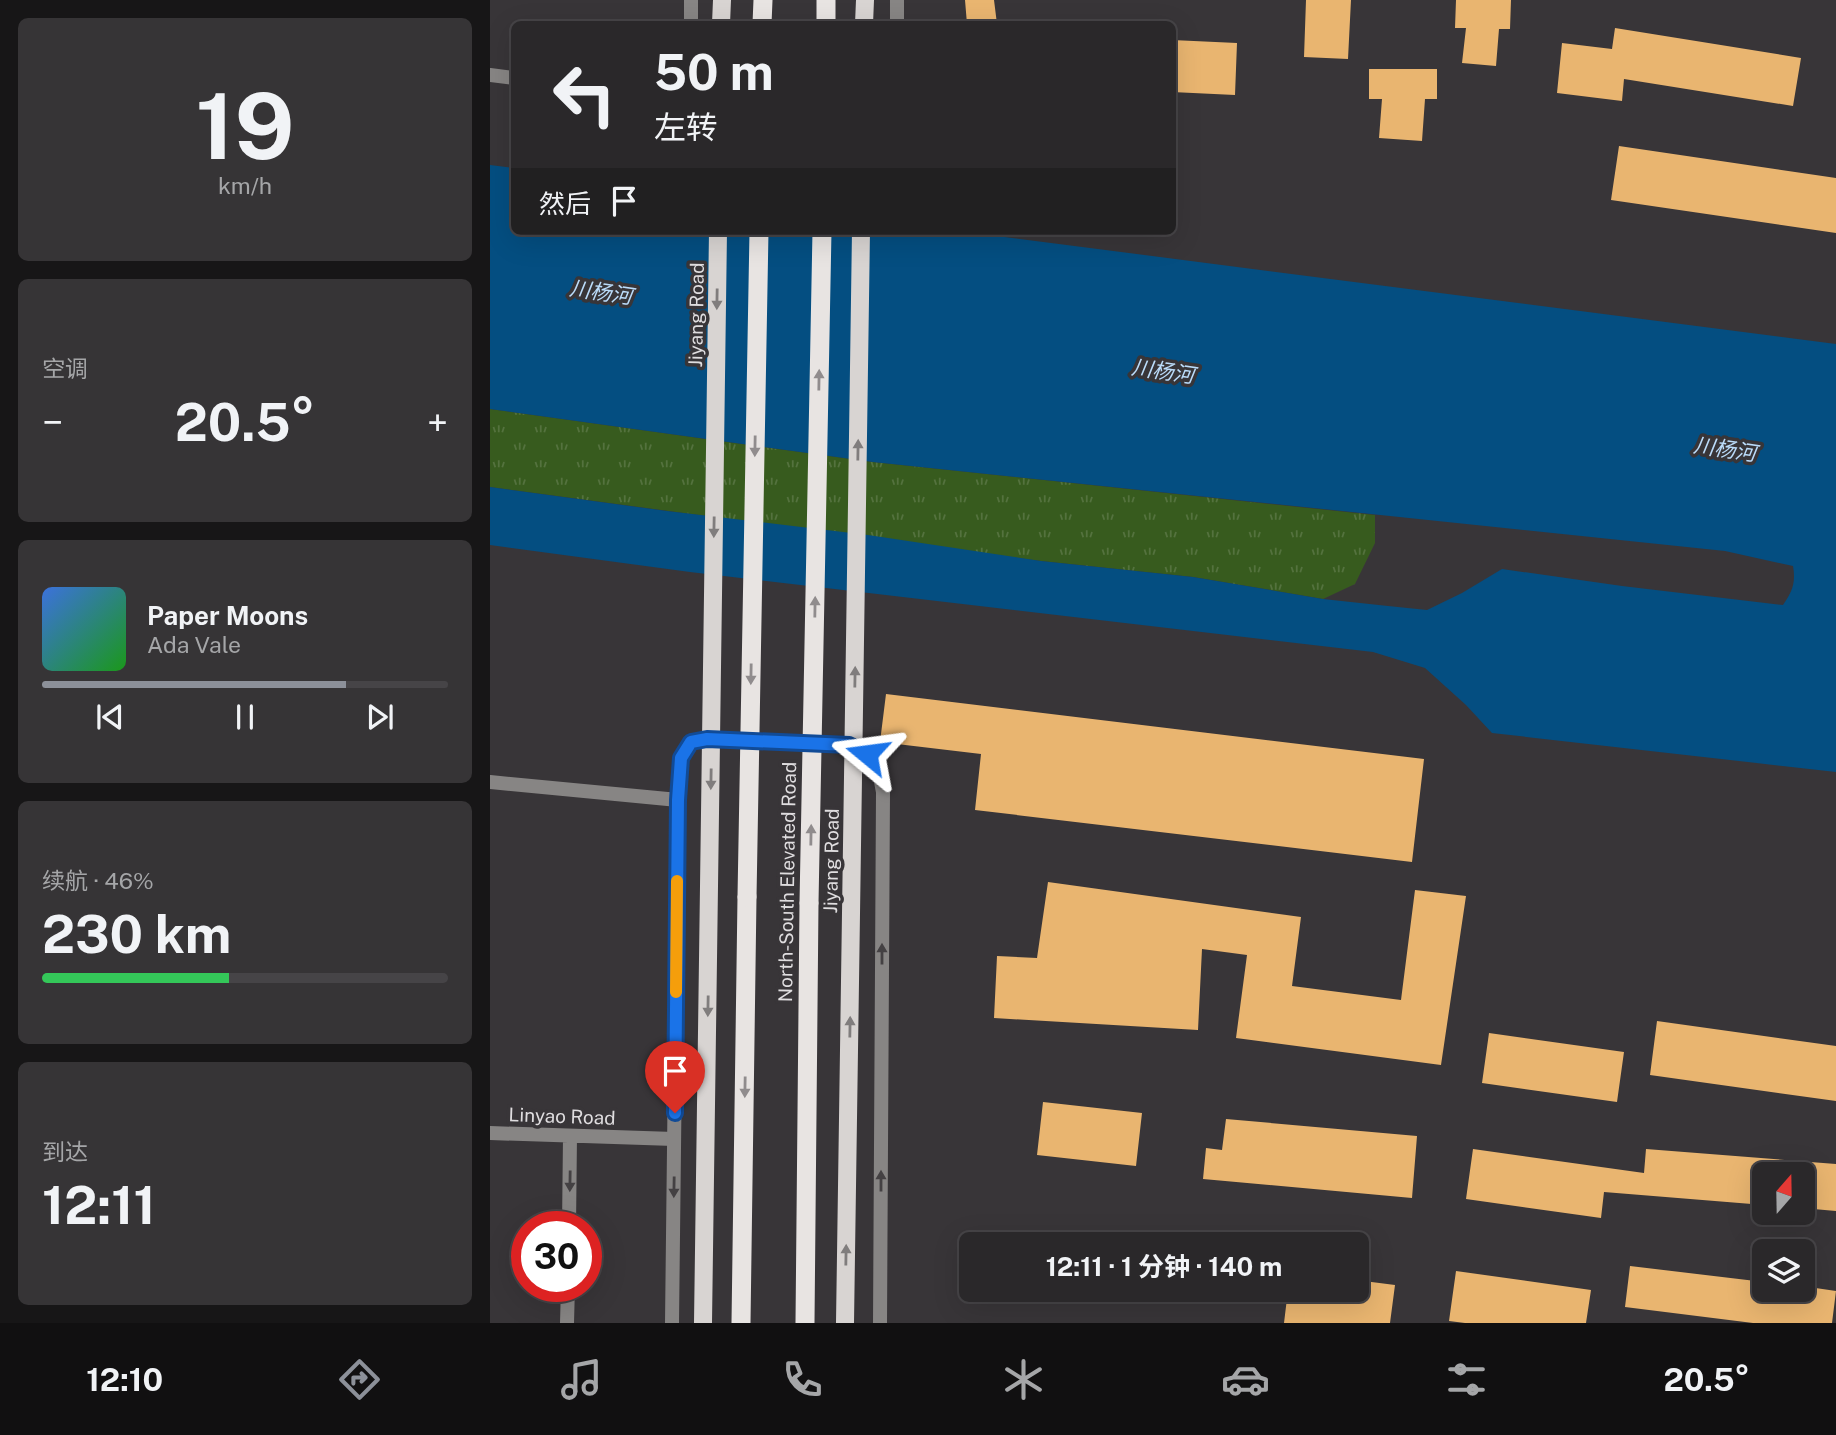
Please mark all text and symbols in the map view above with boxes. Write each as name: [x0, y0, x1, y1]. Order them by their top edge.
text: 50 m: [654, 43, 774, 101]
icon: left: [539, 49, 630, 140]
text: 19: [196, 73, 294, 179]
text: 左转: [654, 109, 718, 146]
text: km/h: [218, 172, 272, 199]
icon: arrive: [605, 182, 643, 220]
text: 然后: [539, 188, 591, 219]
street label: Jiyang Road: [684, 262, 708, 368]
water label: 川杨河: [568, 275, 638, 309]
one-way arrow: [712, 288, 723, 310]
water label: 川杨河: [1130, 354, 1200, 388]
text: 空调: [42, 355, 88, 382]
one-way arrow: [813, 368, 825, 390]
text: 20.5°: [175, 392, 315, 453]
text: −: [42, 400, 63, 445]
text: +: [427, 400, 448, 445]
water label: 川杨河: [1692, 432, 1762, 466]
one-way arrow: [749, 435, 761, 457]
one-way arrow: [852, 439, 864, 461]
one-way arrow: [708, 516, 720, 538]
one-way arrow: [809, 596, 821, 618]
text: Paper Moons: [147, 600, 308, 631]
text: Ada Vale: [147, 631, 241, 658]
one-way arrow: [746, 663, 757, 685]
one-way arrow: [849, 666, 860, 688]
icon: previous: [91, 698, 129, 736]
icon: pause: [226, 698, 264, 736]
icon: next: [361, 698, 399, 736]
position arrow: [830, 717, 904, 791]
street label: North-South Elevated Road: [774, 762, 800, 1002]
one-way arrow: [705, 768, 717, 790]
street label: Jiyang Road: [819, 808, 843, 914]
one-way arrow: [805, 823, 816, 845]
text: 续航 · 46%: [42, 867, 154, 894]
text: 230 km: [42, 904, 231, 965]
one-way arrow: [876, 943, 888, 965]
one-way arrow: [702, 995, 713, 1017]
one-way arrow: [844, 1016, 855, 1038]
pin: [645, 1041, 705, 1113]
icon: arrive: [656, 1052, 694, 1090]
one-way arrow: [739, 1077, 751, 1099]
street label: Linyao Road: [508, 1103, 616, 1129]
text: 到达: [42, 1138, 88, 1165]
north arrow: [1752, 1162, 1815, 1225]
map controls: [1752, 1162, 1815, 1302]
one-way arrow: [564, 1170, 575, 1192]
one-way arrow: [875, 1170, 887, 1192]
text: 12:11: [42, 1175, 156, 1236]
one-way arrow: [668, 1176, 680, 1198]
speed limit sign: 30: [511, 1211, 602, 1302]
button: layers: [1752, 1239, 1815, 1302]
one-way arrow: [840, 1244, 852, 1266]
text: 12:11 · 1 分钟 · 140 m: [1046, 1251, 1282, 1282]
icon: directions: [335, 1355, 384, 1404]
icon: music: [557, 1355, 606, 1404]
icon: phone: [778, 1355, 827, 1404]
icon: climate: [999, 1355, 1048, 1404]
icon: car: [1221, 1355, 1270, 1404]
icon: filters: [1442, 1355, 1491, 1404]
text: 12:10: [86, 1361, 163, 1398]
text: 20.5°: [1663, 1361, 1750, 1398]

